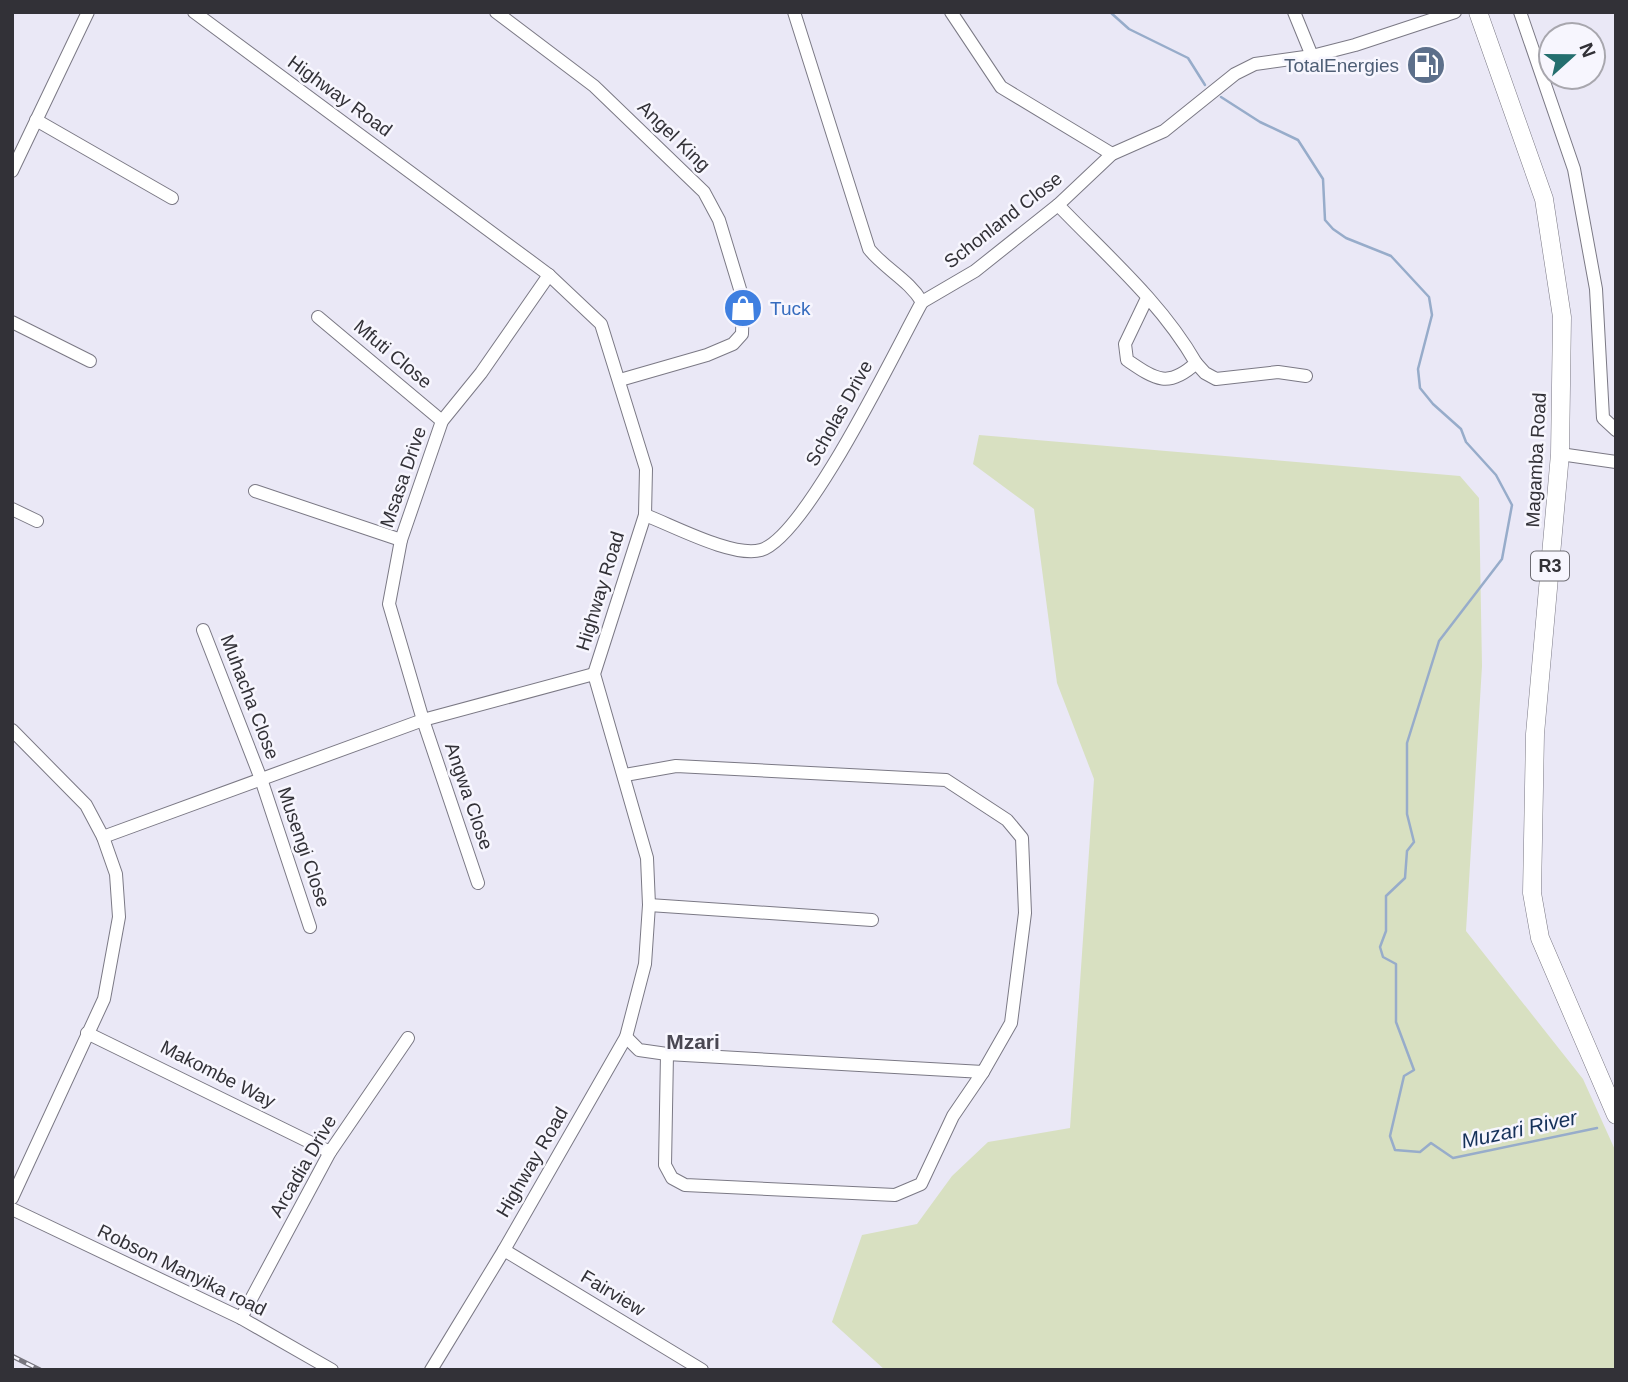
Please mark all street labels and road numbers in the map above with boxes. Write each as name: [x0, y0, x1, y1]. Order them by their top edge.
street label: Highway Road: [284, 51, 396, 141]
street label: Angel King: [634, 97, 714, 175]
street label: Schonland Close: [940, 168, 1066, 272]
street label: Mfuti Close: [350, 315, 436, 393]
street label: Scholas Drive: [801, 357, 877, 469]
street label: Magamba Road: [1522, 392, 1550, 528]
street label: Msasa Drive: [376, 424, 430, 530]
street label: Highway Road: [572, 529, 628, 653]
road number: R3: [1531, 552, 1569, 580]
street label: Muhacha Close: [217, 632, 283, 762]
street label: Angwa Close: [441, 740, 497, 852]
street label: Musengi Close: [274, 784, 334, 910]
street label: Makombe Way: [157, 1036, 279, 1112]
street label: Highway Road: [492, 1103, 572, 1221]
street label: Arcadia Drive: [265, 1111, 341, 1221]
street label: Robson Manyika road: [94, 1220, 270, 1320]
street label: Fairview: [577, 1266, 649, 1320]

